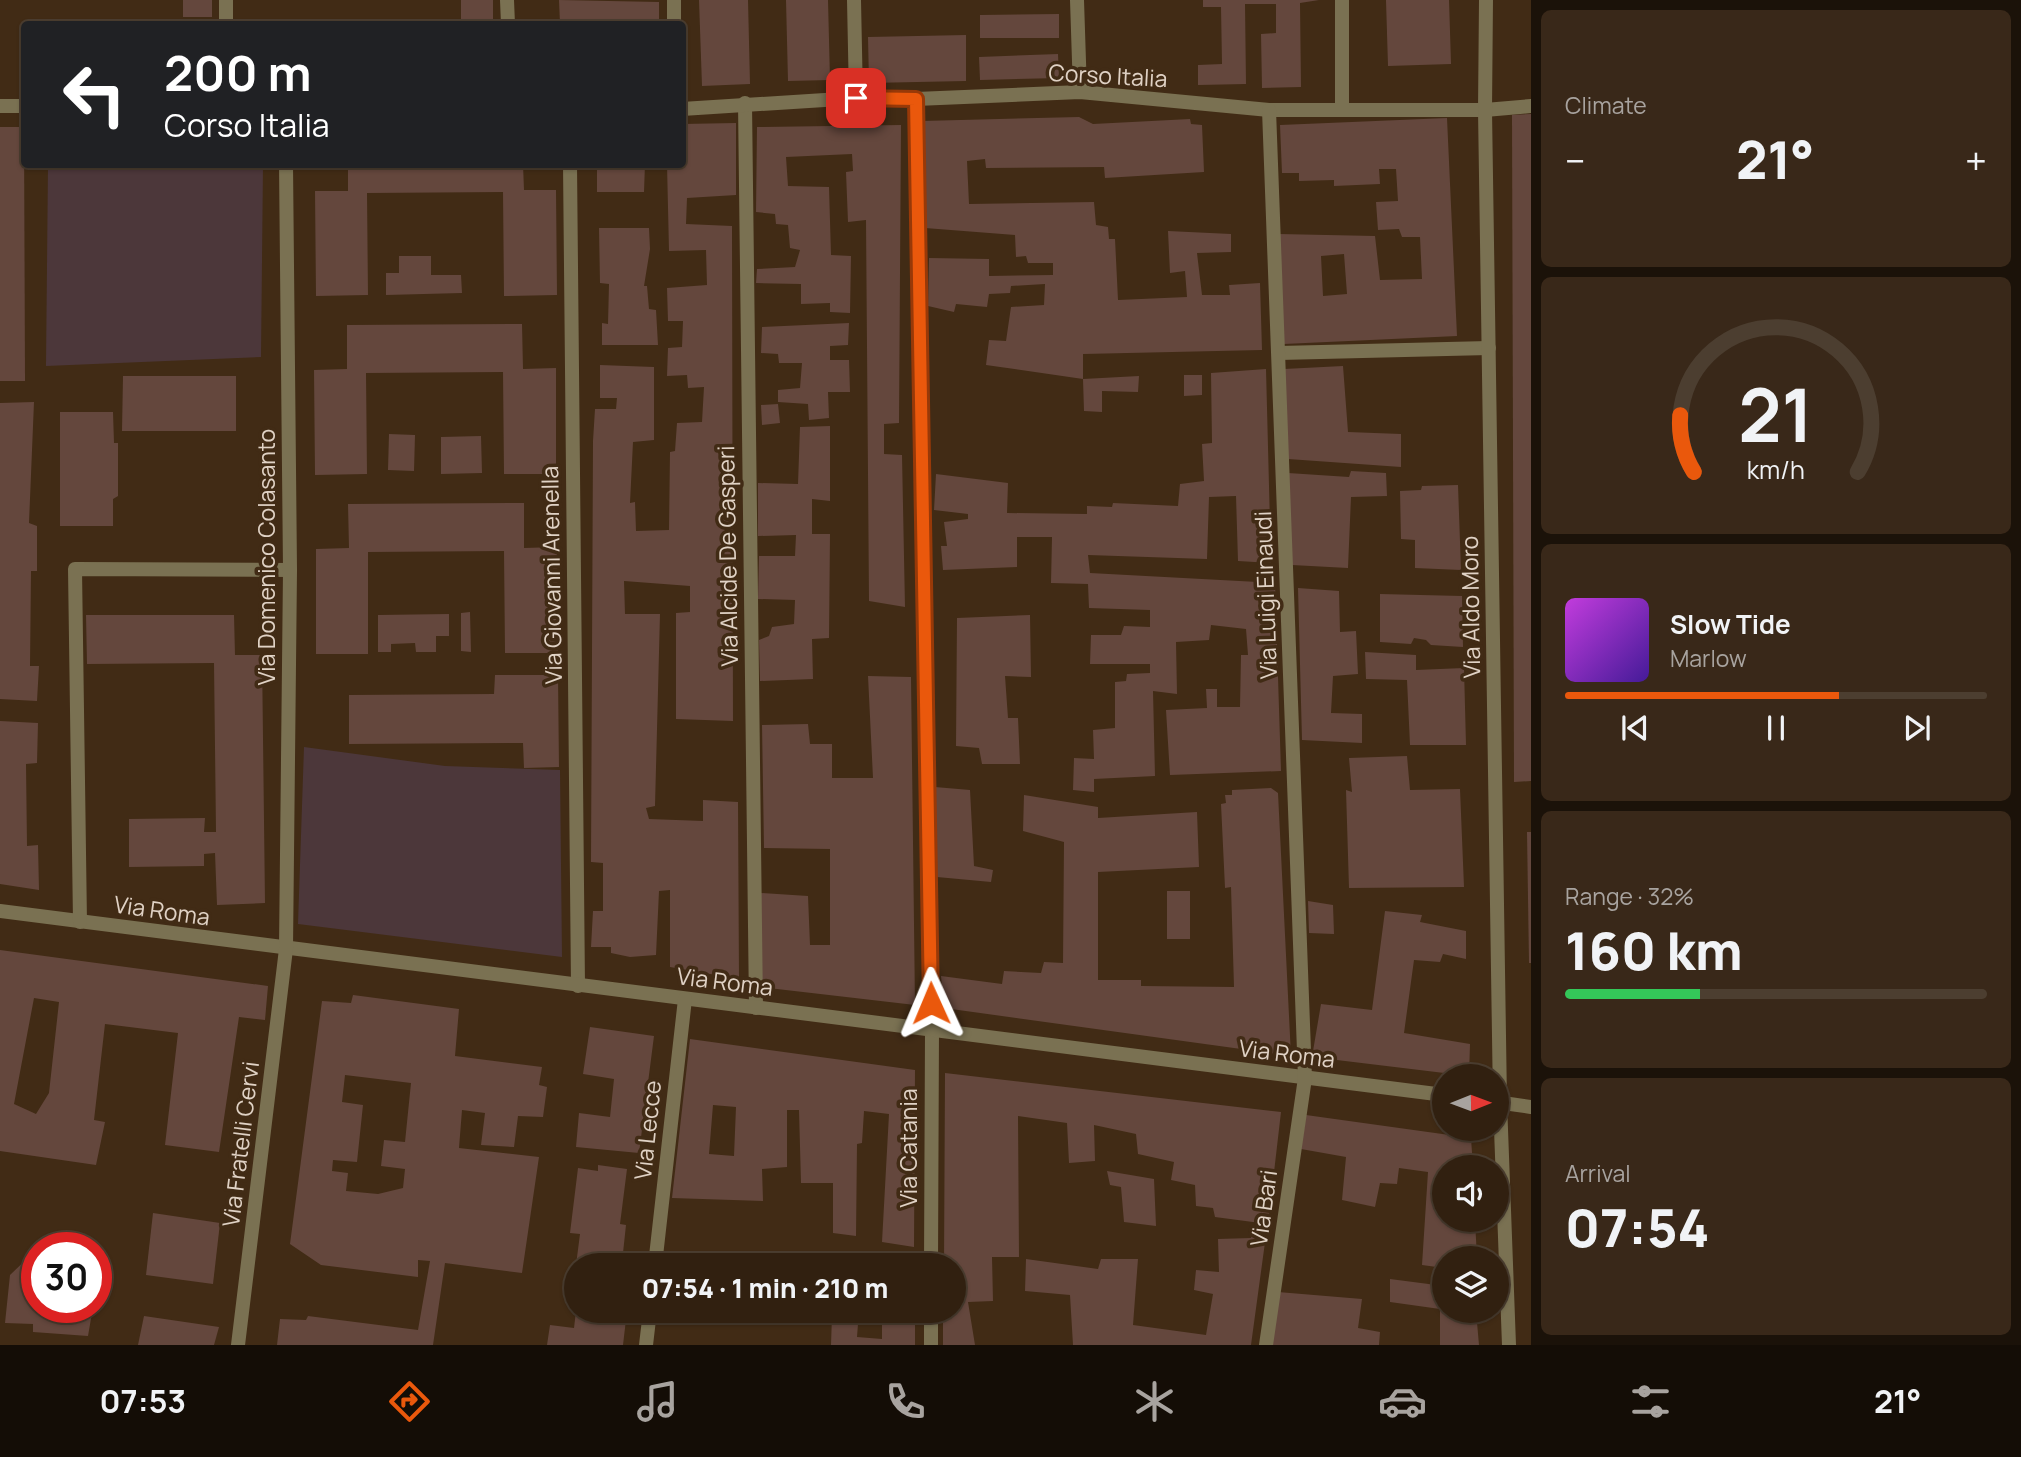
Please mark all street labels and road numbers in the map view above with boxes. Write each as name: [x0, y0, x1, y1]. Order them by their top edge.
street label: Corso Italia: [1048, 56, 1168, 94]
street label: Via Domenico Colasanto: [250, 429, 282, 685]
street label: Via Alcide De Gasperi: [709, 445, 745, 667]
street label: Via Giovanni Arenella: [533, 466, 569, 684]
street label: Via Luigi Einaudi: [1246, 510, 1284, 680]
street label: Via Aldo Moro: [1453, 535, 1487, 679]
street label: Via Roma: [112, 887, 212, 933]
street label: Via Roma: [675, 959, 775, 1003]
street label: Via Roma: [1237, 1031, 1337, 1075]
street label: Via Fratelli Cervi: [214, 1059, 266, 1229]
street label: Via Lecce: [626, 1079, 668, 1181]
street label: Via Catania: [892, 1088, 924, 1208]
street label: Via Bari: [1242, 1168, 1284, 1248]

